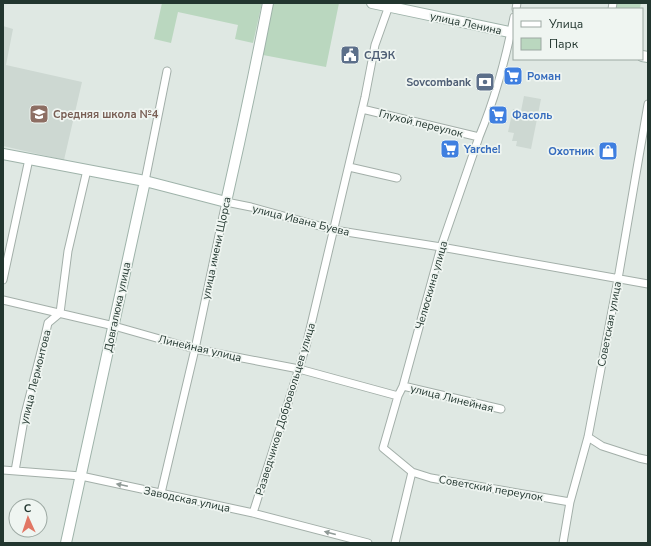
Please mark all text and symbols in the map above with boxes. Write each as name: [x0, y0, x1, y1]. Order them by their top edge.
legend: [513, 8, 643, 60]
street label: улица Ленина: [429, 9, 503, 38]
text: Улица: [548, 16, 583, 32]
text: Парк: [549, 36, 579, 52]
public building icon: СДЭК: [339, 44, 361, 66]
place label: СДЭК: [364, 48, 396, 63]
supermarket icon: Роман: [502, 65, 524, 87]
place label: Роман: [527, 69, 561, 84]
bank icon: Sovcombank: [474, 71, 496, 93]
place label: Sovcombank: [406, 75, 472, 90]
school or university icon: Средняя школа №4: [28, 103, 50, 125]
supermarket icon: Фасоль: [487, 104, 509, 126]
street label: Глухой переулок: [377, 106, 465, 141]
place label: Средняя школа №4: [53, 107, 159, 122]
place label: Фасоль: [512, 108, 552, 123]
supermarket icon: Yarche!: [439, 138, 461, 160]
shop icon: Охотник: [597, 140, 619, 162]
place label: Yarche!: [463, 142, 501, 157]
place label: Охотник: [548, 144, 595, 159]
street label: улица имени Щорса: [198, 195, 235, 301]
street label: улица Ивана Буева: [251, 201, 351, 240]
street label: Челюскина улица: [412, 239, 451, 331]
street label: Довгалюка улица: [101, 261, 134, 353]
street label: Советская улица: [594, 280, 625, 368]
street label: Разведчиков Добровольцев улица: [252, 321, 319, 498]
street label: улица Лермонтова: [16, 328, 55, 426]
street label: Линейная улица: [157, 332, 243, 365]
street label: улица Линейная: [409, 381, 495, 416]
street label: Советский переулок: [438, 472, 544, 505]
one-way arrow: [116, 482, 128, 488]
street label: Заводская улица: [142, 483, 232, 516]
north arrow: [8, 498, 48, 538]
text: С: [23, 501, 32, 516]
one-way arrow: [324, 530, 336, 536]

